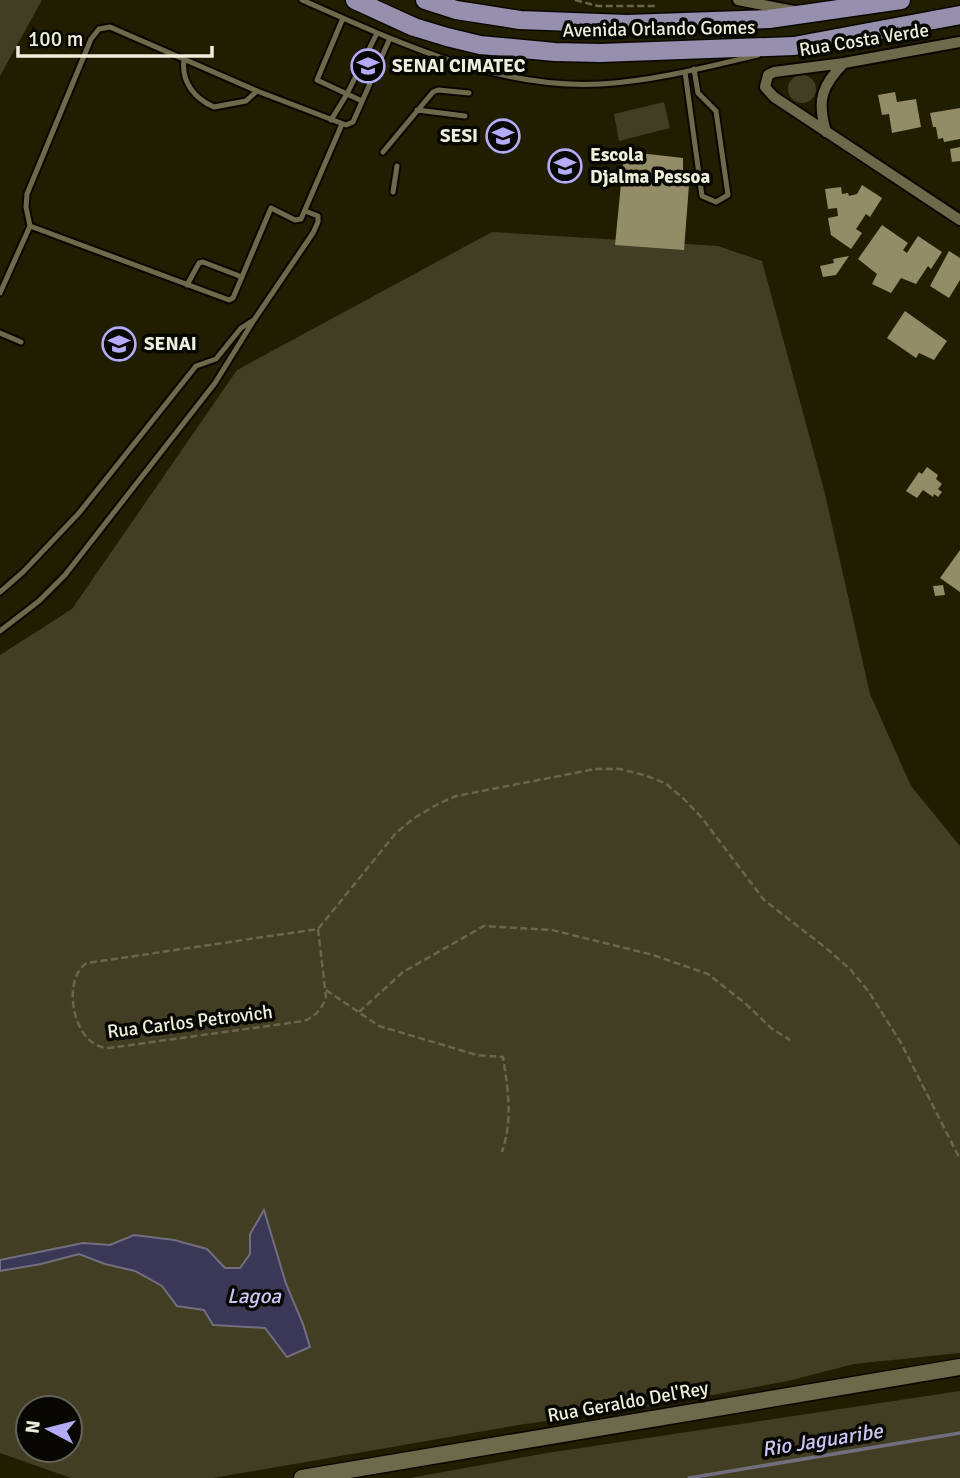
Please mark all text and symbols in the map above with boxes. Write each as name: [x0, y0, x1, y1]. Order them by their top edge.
scale bar: [18, 14, 212, 58]
street label: Avenida Orlando Gomes: [562, 15, 756, 43]
street label: Rua Costa Verde: [797, 18, 931, 62]
text: 100 m: [28, 26, 83, 52]
school or university icon: SENAI CIMATEC: [349, 47, 387, 85]
place label: SENAI CIMATEC: [392, 54, 526, 78]
school or university icon: SESI: [484, 117, 522, 155]
place label: SESI: [440, 124, 478, 148]
place label: Escola Djalma Pessoa: [590, 143, 710, 189]
school or university icon: Escola Djalma Pessoa: [546, 147, 584, 185]
school or university icon: SENAI: [100, 325, 138, 363]
place label: SENAI: [144, 332, 197, 356]
street label: Rua Carlos Petrovich: [106, 1000, 274, 1044]
water label: Lagoa: [227, 1283, 282, 1309]
street label: Rua Geraldo Del'Rey: [546, 1376, 710, 1428]
north arrow: [14, 1394, 84, 1464]
water label: Rio Jaguaribe: [760, 1417, 886, 1462]
text: N: [20, 1419, 46, 1435]

